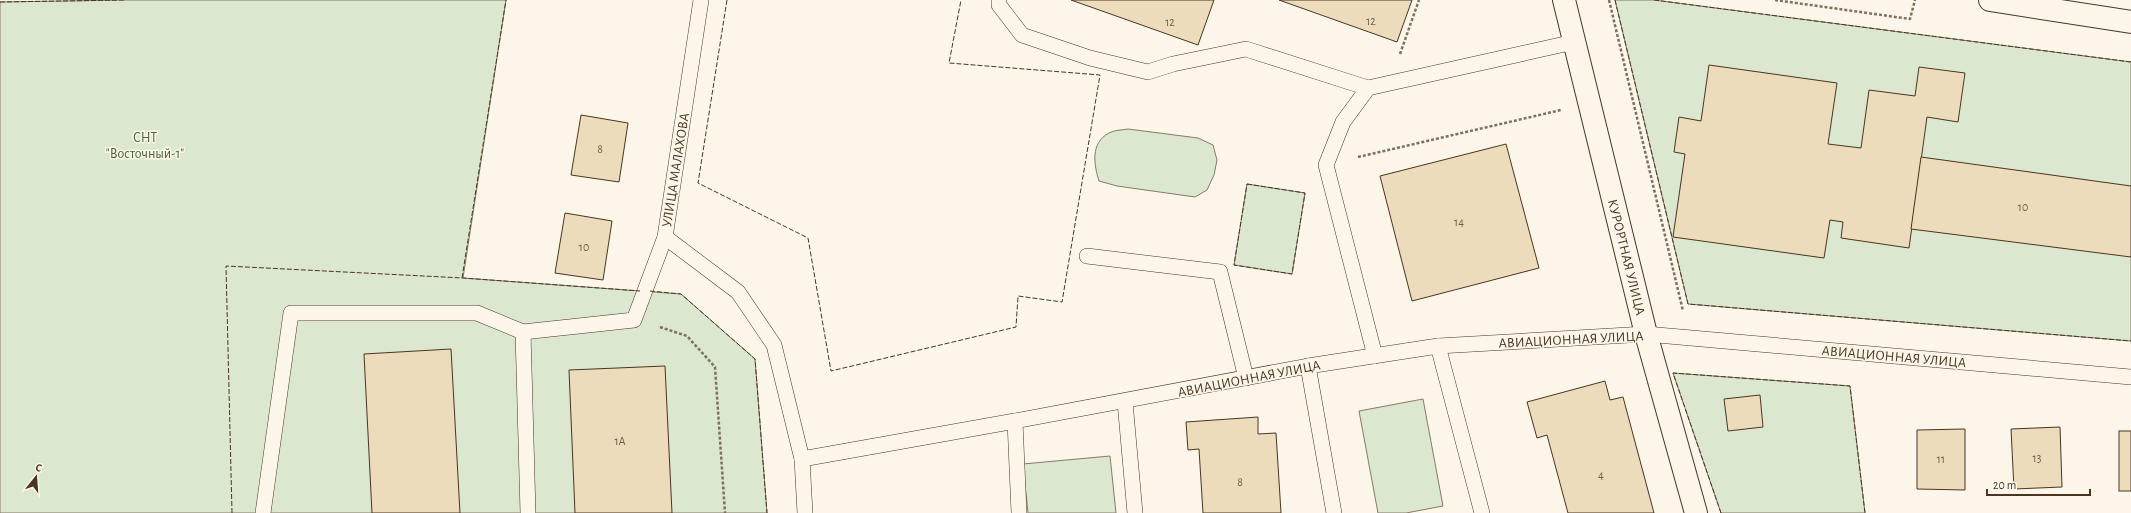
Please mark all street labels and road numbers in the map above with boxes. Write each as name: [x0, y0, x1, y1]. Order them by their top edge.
street label: УЛИЦА МАЛАХОВА: [660, 112, 692, 228]
street label: КУРОРТНАЯ УЛИЦА: [1605, 198, 1647, 317]
street label: АВИАЦИОННАЯ УЛИЦА: [1498, 329, 1644, 351]
street label: АВИАЦИОННАЯ УЛИЦА: [1821, 344, 1967, 370]
street label: АВИАЦИОННАЯ УЛИЦА: [1177, 358, 1322, 400]

